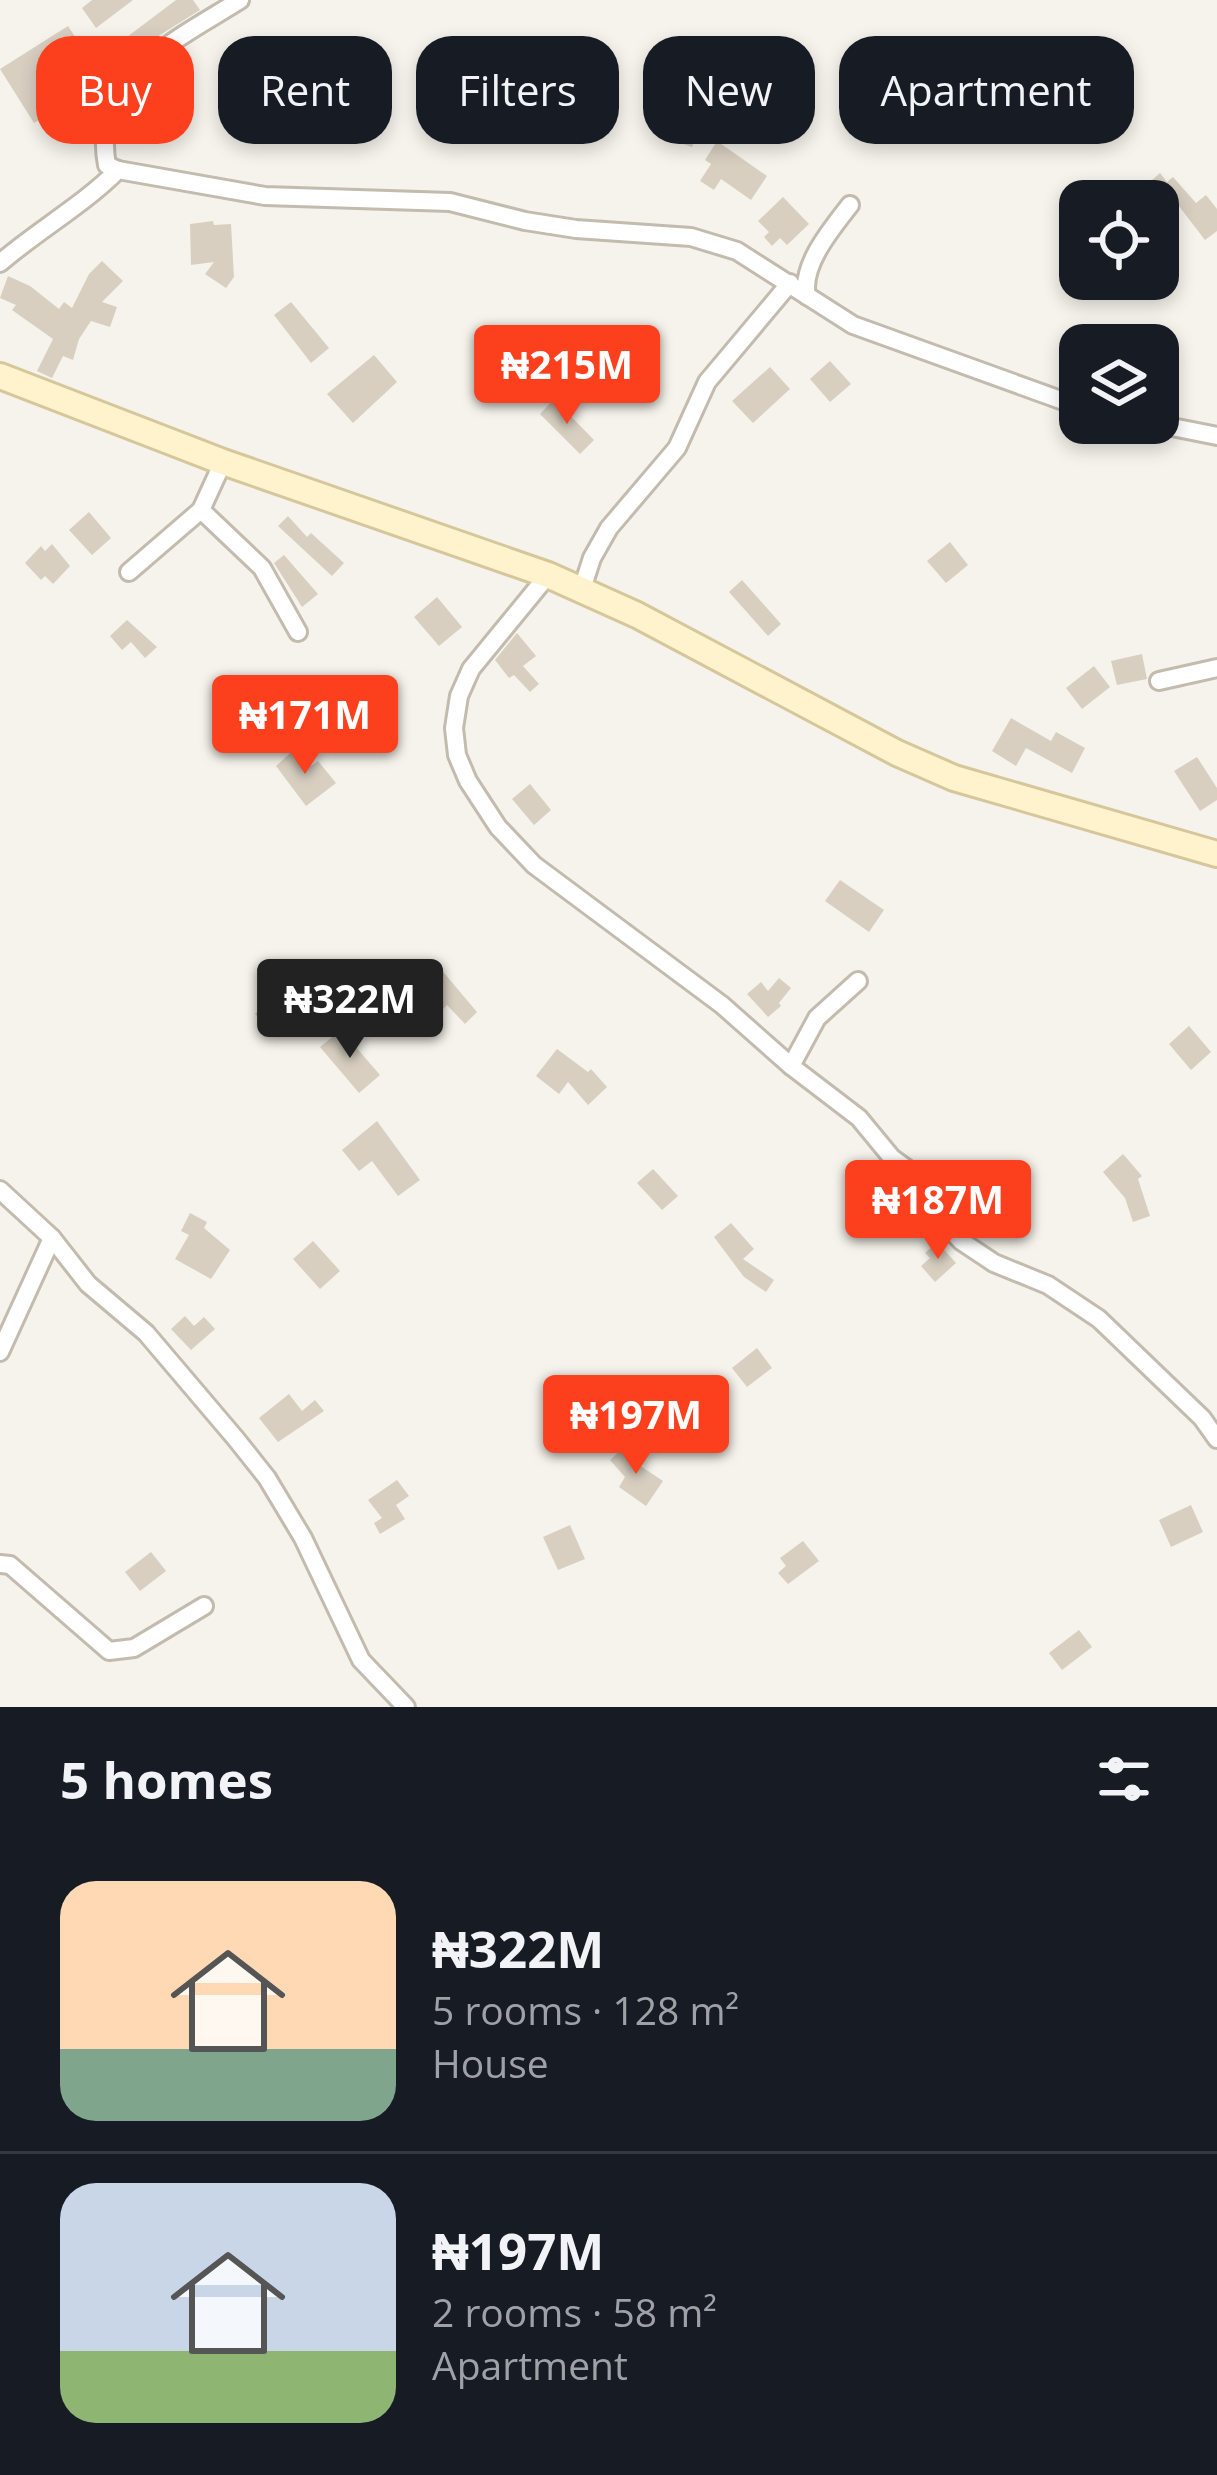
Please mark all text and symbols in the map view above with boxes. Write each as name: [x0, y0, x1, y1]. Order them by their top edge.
chip: Buy: [36, 36, 194, 144]
chip: Rent: [218, 36, 392, 144]
chip: Filters: [416, 36, 619, 144]
chip: New: [643, 36, 815, 144]
chip: Apartment: [839, 36, 1134, 144]
map controls: [1059, 180, 1179, 444]
button: locate: [1059, 180, 1179, 300]
button: layers: [1059, 324, 1179, 444]
pin: ₦215M: [483, 325, 651, 427]
text: ₦215M: [501, 337, 633, 390]
pin: ₦171M: [221, 675, 389, 777]
text: ₦171M: [239, 687, 371, 740]
pin: ₦322M: [266, 959, 434, 1061]
text: ₦322M: [284, 971, 416, 1024]
pin: ₦187M: [854, 1160, 1022, 1262]
text: ₦187M: [872, 1172, 1004, 1225]
pin: ₦197M: [552, 1375, 720, 1477]
text: ₦197M: [570, 1387, 702, 1440]
text: 5 homes: [60, 1744, 273, 1814]
icon: filters: [1091, 1746, 1157, 1812]
text: ₦322M: [432, 1913, 604, 1983]
icon: home: [156, 1929, 300, 2073]
text: 5 rooms · 128 m²: [432, 1983, 739, 2036]
text: House: [432, 2036, 549, 2089]
text: ₦197M: [432, 2215, 604, 2285]
icon: home: [156, 2231, 300, 2375]
text: 2 rooms · 58 m²: [432, 2285, 717, 2338]
text: Apartment: [432, 2338, 628, 2391]

